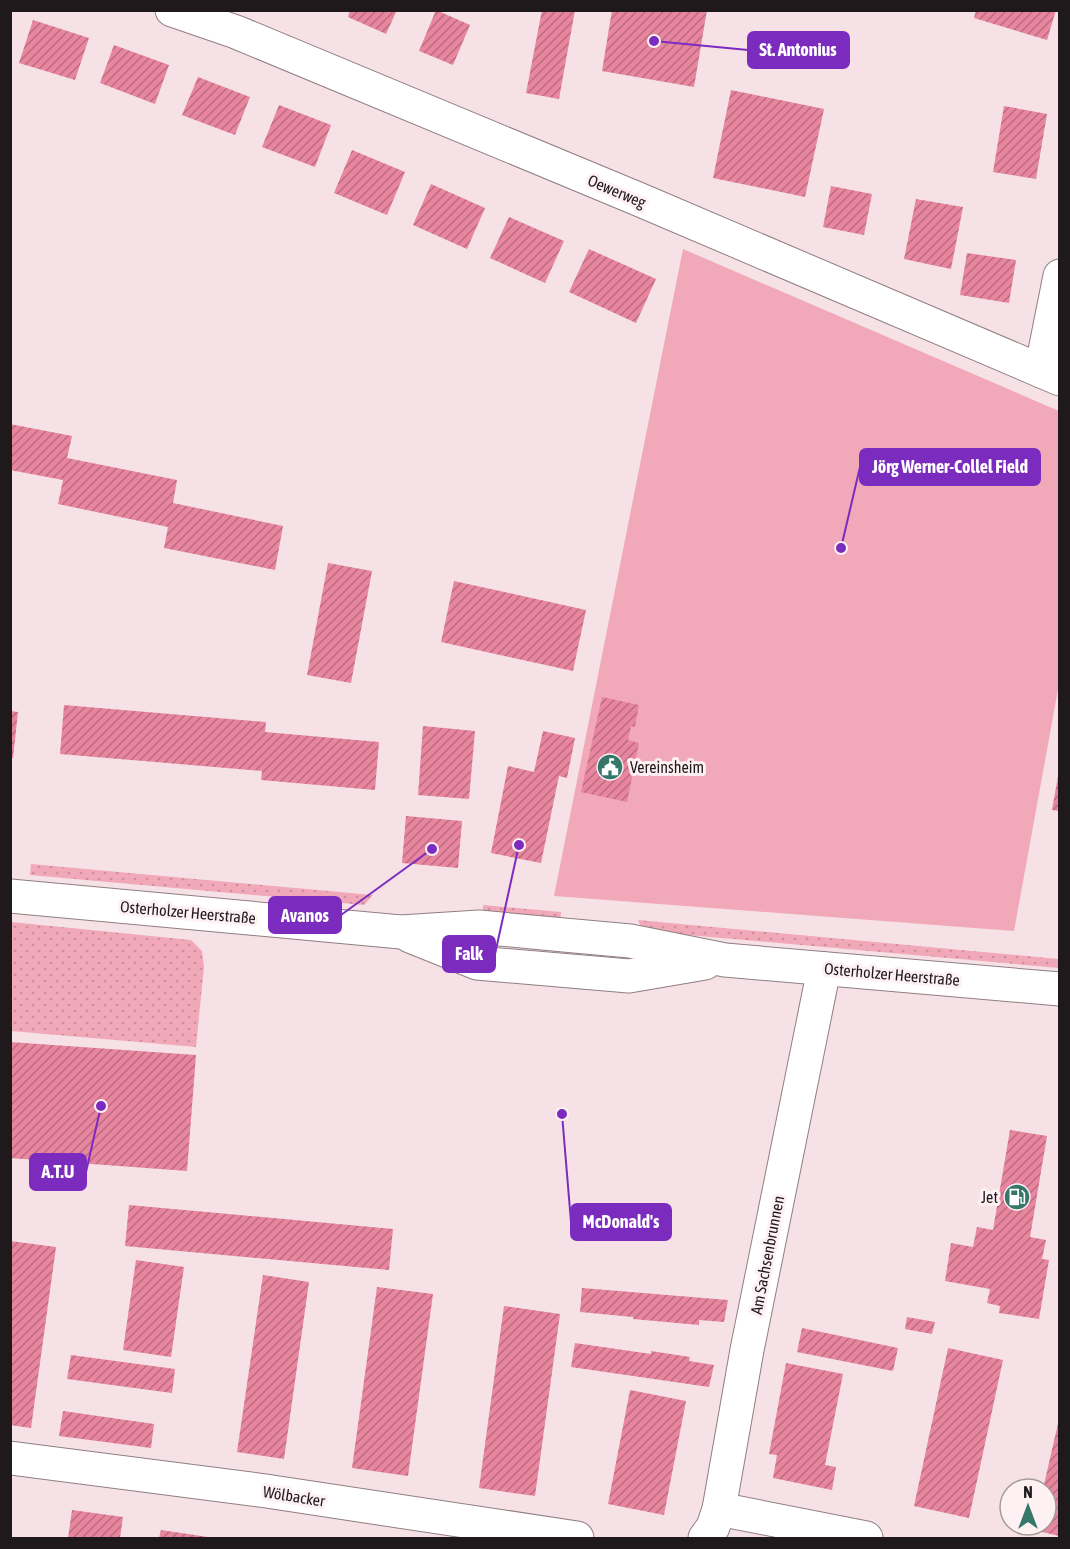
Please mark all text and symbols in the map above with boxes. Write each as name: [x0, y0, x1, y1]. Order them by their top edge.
callout: St. Antonius: [748, 32, 849, 68]
text: St. Antonius: [759, 39, 837, 60]
street label: Oewerweg: [585, 171, 649, 212]
callout: Jörg Werner-Collel Field: [860, 449, 1040, 485]
text: Jörg Werner-Collel Field: [871, 456, 1028, 477]
public building icon: Vereinsheim: [595, 752, 625, 782]
place label: Vereinsheim: [630, 758, 704, 776]
street label: Osterholzer Heerstraße: [119, 897, 257, 927]
callout: Avanos: [269, 897, 341, 933]
text: Avanos: [280, 905, 330, 926]
callout: Falk: [443, 936, 495, 972]
text: Falk: [455, 943, 484, 964]
street label: Osterholzer Heerstraße: [823, 959, 961, 989]
callout: A.T.U: [30, 1154, 86, 1190]
text: A.T.U: [41, 1161, 74, 1182]
fuel station icon: Jet: [1002, 1182, 1032, 1212]
place label: Jet: [981, 1188, 998, 1206]
street label: Am Sachsenbrunnen: [747, 1194, 787, 1316]
callout: McDonald's: [571, 1204, 671, 1240]
text: McDonald's: [583, 1211, 660, 1232]
north arrow: [998, 1477, 1058, 1537]
street label: Wölbacker: [262, 1482, 327, 1510]
text: N: [1023, 1483, 1033, 1501]

